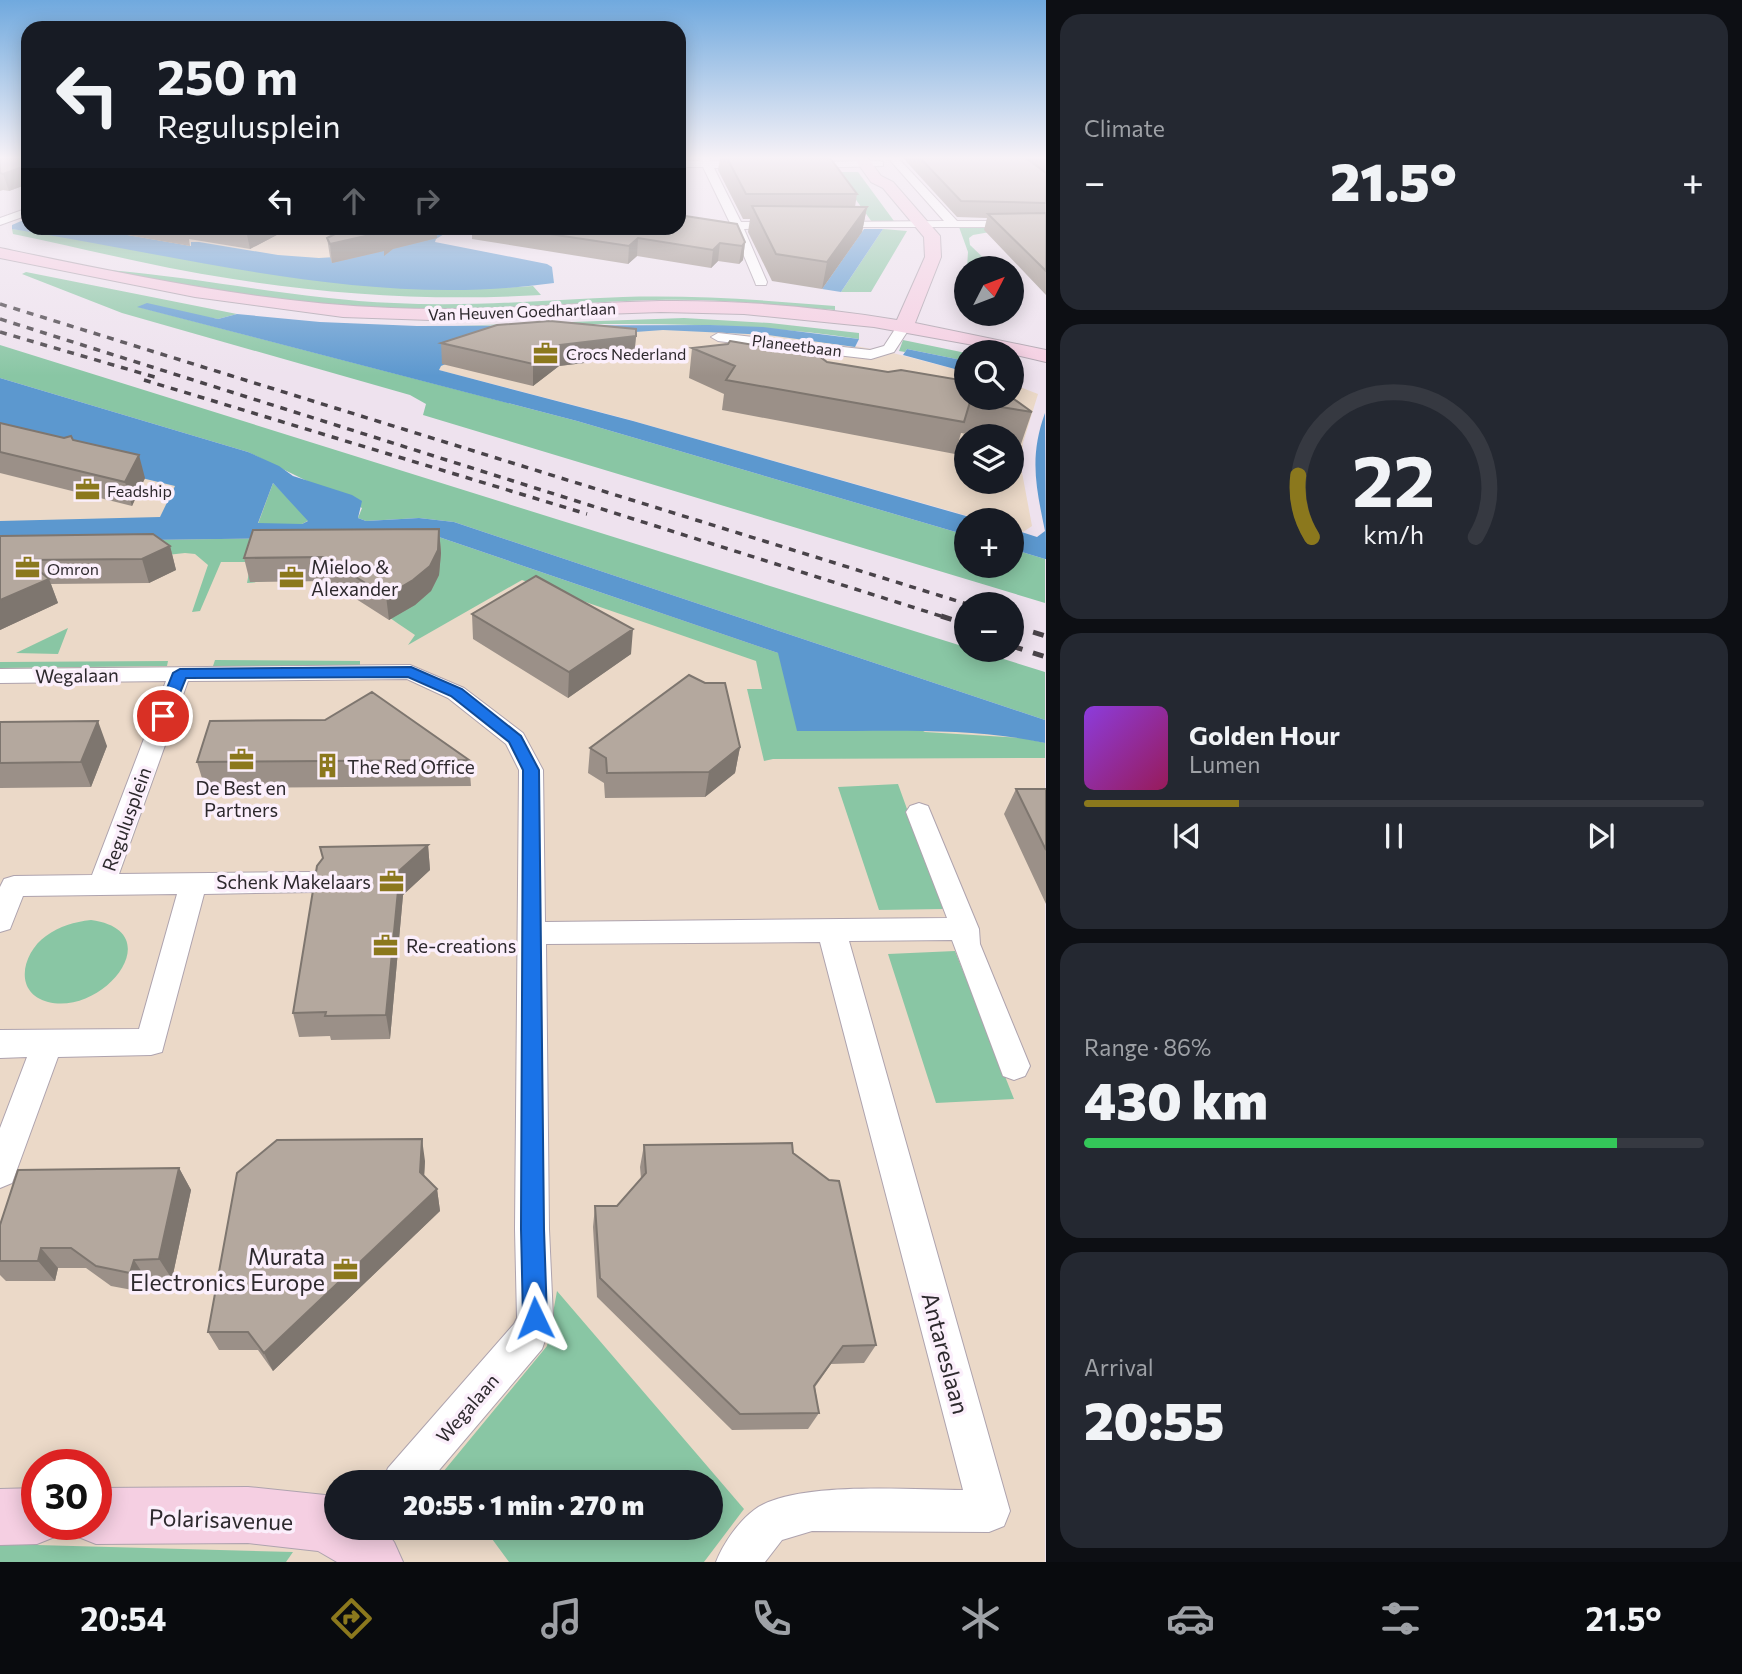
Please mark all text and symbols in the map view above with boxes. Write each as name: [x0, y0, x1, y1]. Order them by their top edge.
text: 250 m: [157, 45, 298, 105]
icon: left: [42, 49, 133, 140]
text: Regulusplein: [157, 105, 341, 145]
text: Climate: [1084, 114, 1165, 142]
text: 21.5°: [1330, 148, 1457, 212]
text: −: [1084, 157, 1106, 204]
text: +: [1682, 157, 1704, 204]
icon: left: [262, 182, 300, 220]
icon: ahead: [335, 182, 373, 220]
icon: right: [408, 182, 446, 220]
north arrow: [954, 256, 1024, 326]
map controls: [954, 256, 1024, 662]
street label: Van Heuven Goedhartlaan: [428, 298, 616, 324]
street label: Planeetbaan: [751, 330, 843, 360]
office icon: Crocs Nederland: [532, 339, 560, 367]
button: search: [954, 340, 1024, 410]
place label: Crocs Nederland: [566, 344, 686, 363]
button: layers: [954, 424, 1024, 494]
text: 22: [1353, 434, 1435, 523]
office icon: Feadship: [73, 476, 101, 504]
place label: Feadship: [107, 481, 172, 500]
button: +: [954, 508, 1024, 578]
text: km/h: [1364, 519, 1424, 549]
office icon: Omron: [13, 554, 41, 582]
place label: Mieloo & Alexander: [311, 555, 399, 600]
place label: Omron: [47, 559, 99, 578]
office icon: Mieloo & Alexander: [277, 563, 305, 591]
button: −: [954, 592, 1024, 662]
street label: Wegalaan: [35, 663, 119, 687]
pin: [133, 686, 193, 746]
icon: arrive: [144, 697, 182, 735]
text: Golden Hour: [1189, 719, 1340, 750]
office icon: De Best en Partners: [227, 745, 255, 773]
text: Lumen: [1189, 750, 1260, 778]
building icon: The Red Office: [313, 752, 341, 780]
place label: The Red Office: [347, 755, 475, 778]
street label: Regulusplein: [97, 764, 155, 874]
place label: De Best en Partners: [196, 776, 286, 821]
icon: previous: [1168, 817, 1206, 855]
icon: pause: [1375, 817, 1413, 855]
icon: next: [1582, 817, 1620, 855]
office icon: Schenk Makelaars: [377, 867, 405, 895]
place label: Schenk Makelaars: [216, 870, 371, 893]
office icon: Re-creations: [372, 931, 400, 959]
place label: Re-creations: [406, 934, 516, 957]
text: Range · 86%: [1084, 1033, 1211, 1061]
text: 430 km: [1084, 1067, 1268, 1131]
place label: Murata Electronics Europe: [130, 1242, 325, 1296]
office icon: Murata Electronics Europe: [331, 1255, 359, 1283]
position arrow: [498, 1281, 572, 1355]
street label: Antareslaan: [916, 1289, 976, 1417]
text: Arrival: [1084, 1353, 1154, 1381]
street label: Wegalaan: [431, 1369, 503, 1447]
text: 20:55: [1084, 1387, 1224, 1451]
speed limit sign: 30: [21, 1449, 112, 1540]
text: 20:55 · 1 min · 270 m: [403, 1489, 644, 1520]
street label: Polarisavenue: [148, 1502, 294, 1536]
icon: directions: [327, 1594, 376, 1643]
icon: music: [537, 1594, 586, 1643]
icon: phone: [747, 1594, 796, 1643]
icon: climate: [956, 1594, 1005, 1643]
icon: car: [1166, 1594, 1215, 1643]
icon: filters: [1376, 1594, 1425, 1643]
text: 20:54: [80, 1598, 166, 1638]
text: 21.5°: [1586, 1598, 1662, 1638]

